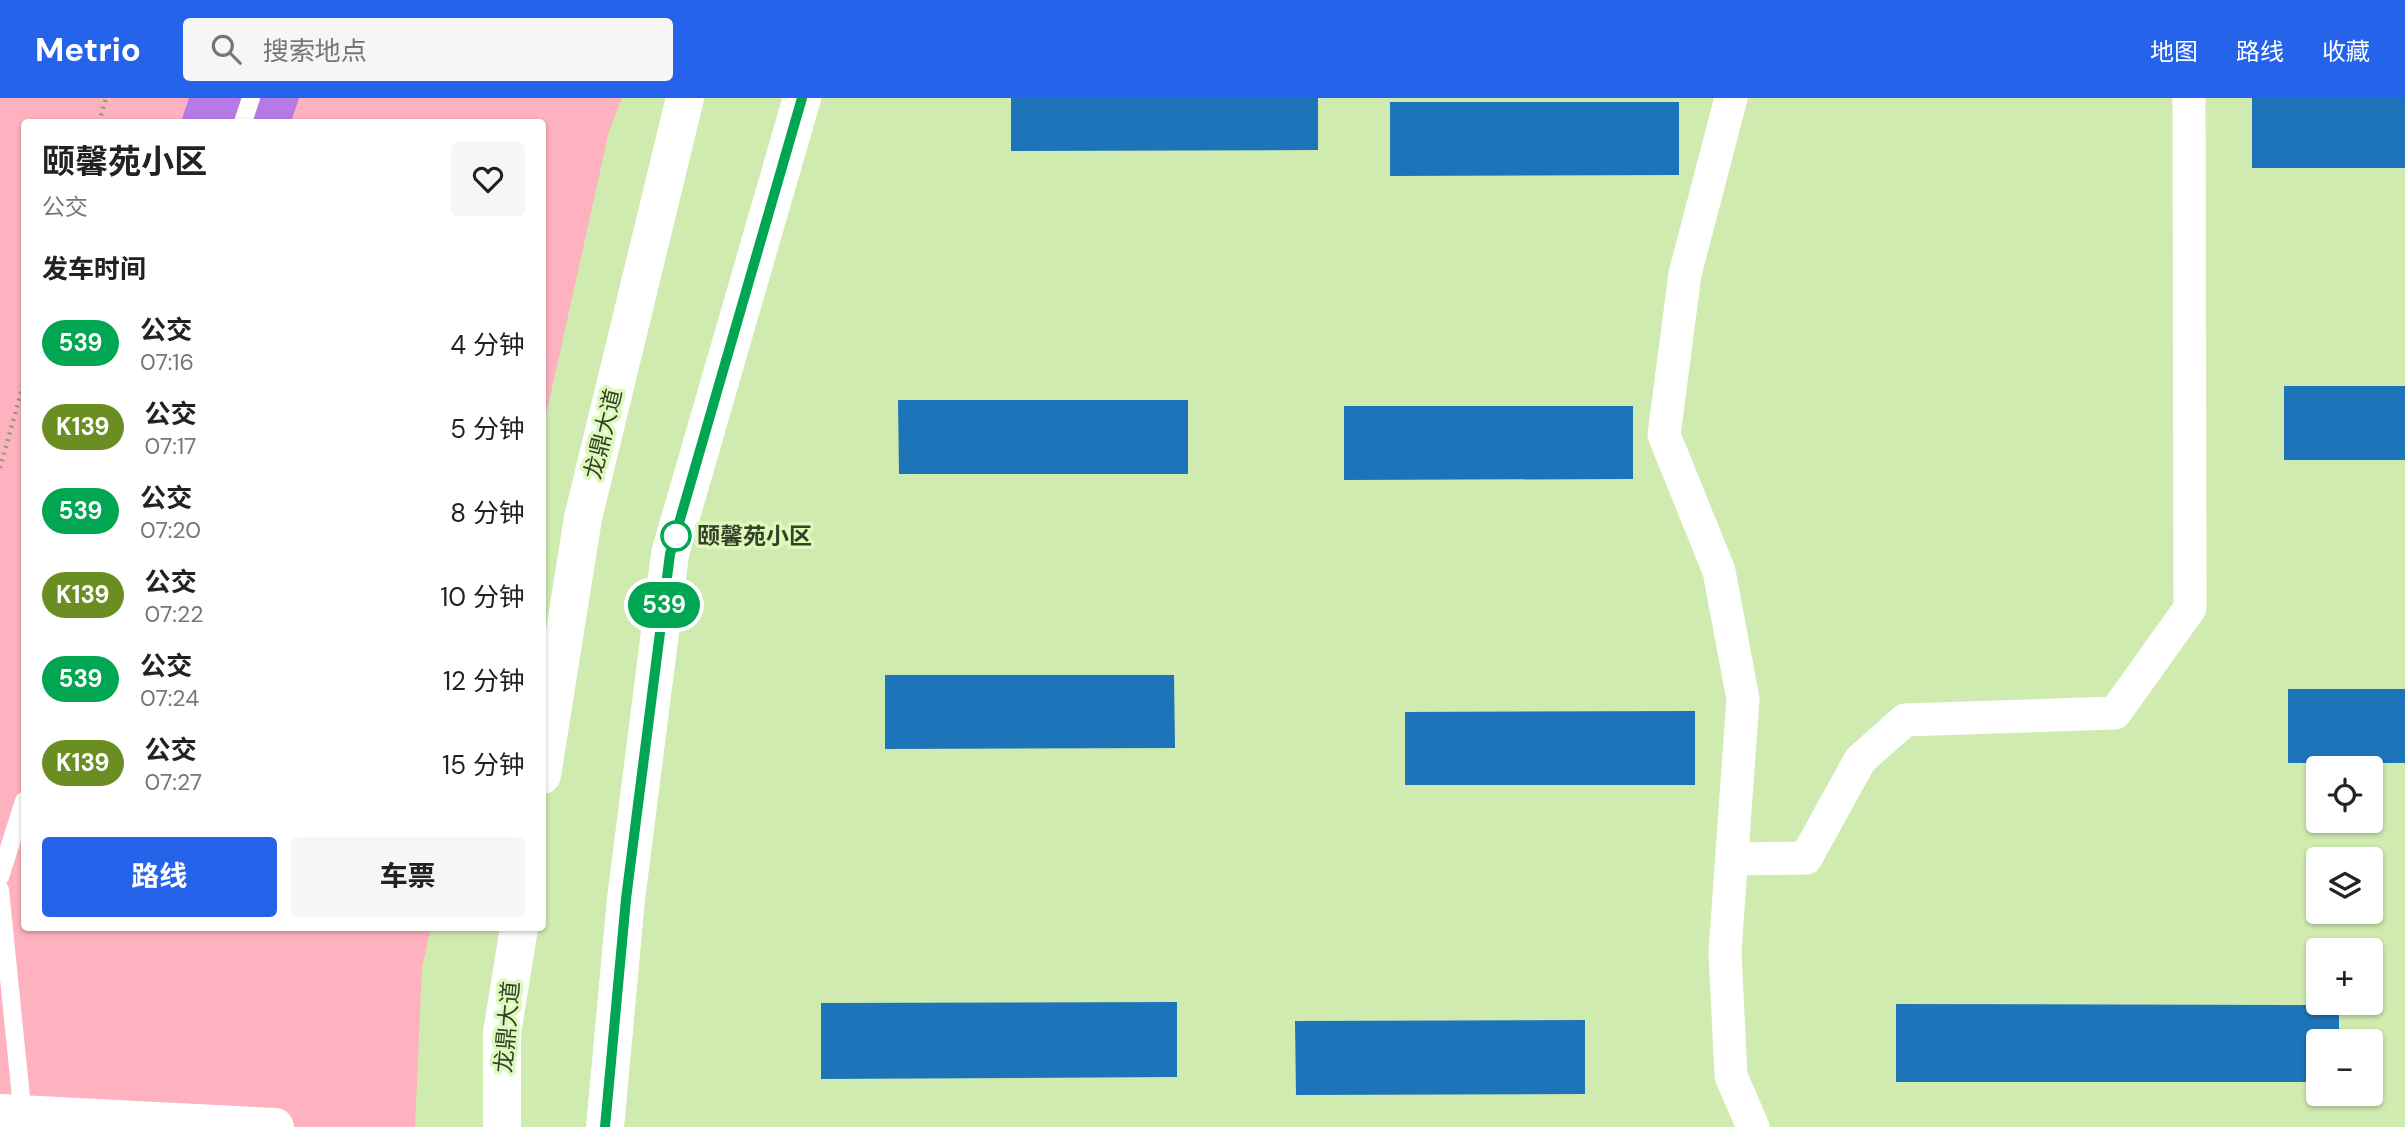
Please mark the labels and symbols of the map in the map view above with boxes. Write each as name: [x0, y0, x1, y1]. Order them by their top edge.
street label: 龙鼎大道: [577, 386, 629, 482]
marker: 颐馨苑小区: [661, 521, 691, 551]
place label: 颐馨苑小区: [697, 521, 812, 551]
line badge: 539: [624, 582, 704, 628]
street label: 龙鼎大道: [488, 980, 526, 1074]

